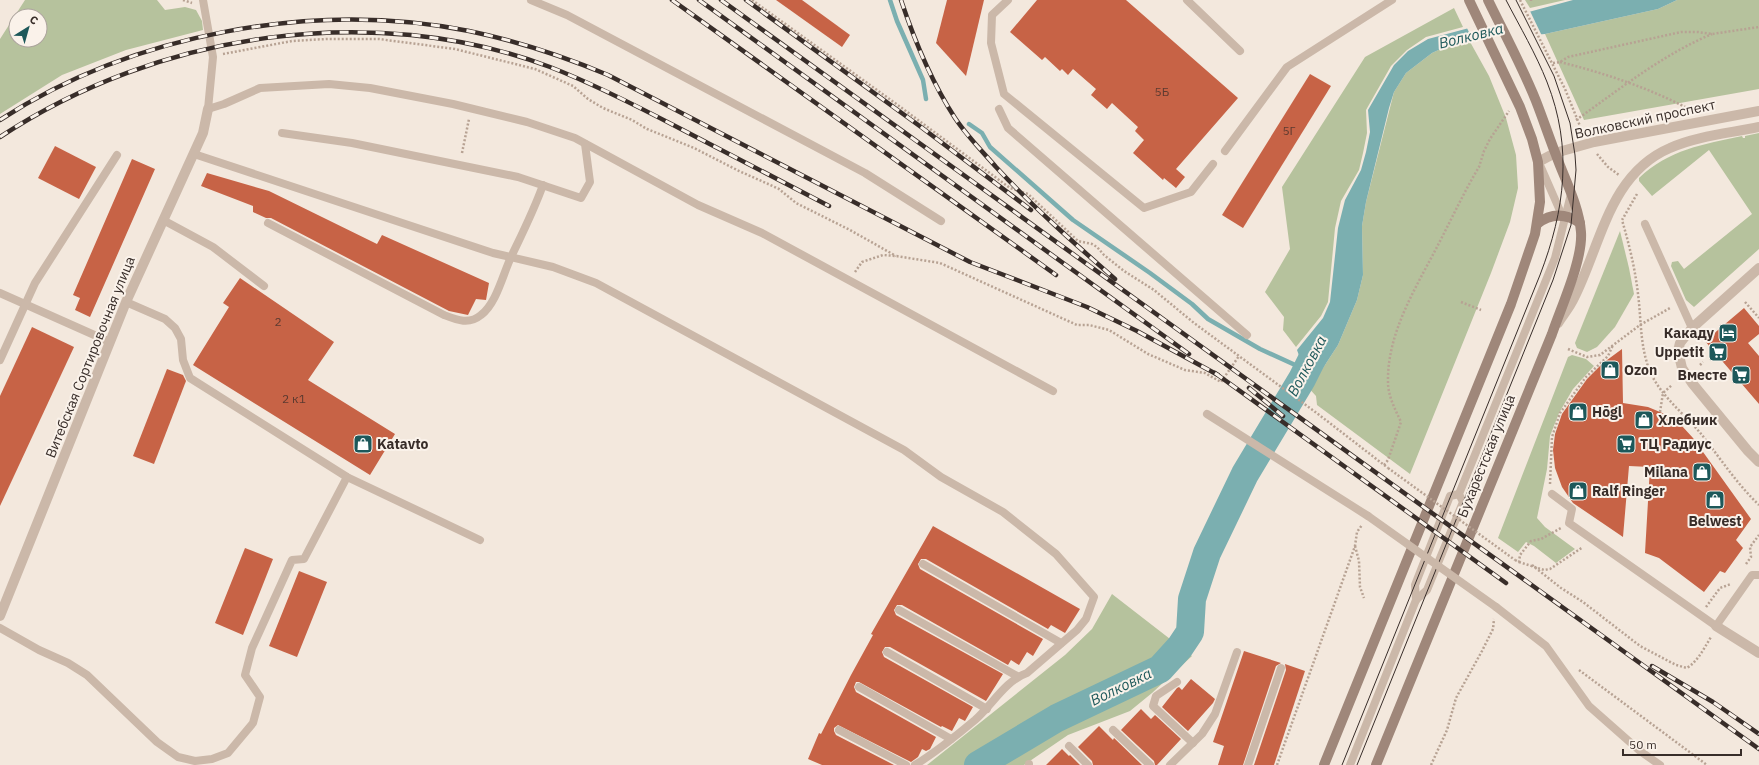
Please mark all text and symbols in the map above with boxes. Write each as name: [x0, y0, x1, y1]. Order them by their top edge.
north arrow: [8, 8, 48, 48]
text: С: [27, 12, 41, 28]
water label: Волковка: [1437, 18, 1505, 53]
house number: 5Б: [1155, 84, 1169, 99]
street label: Волковский проспект: [1573, 95, 1717, 143]
house number: 5Г: [1282, 123, 1296, 138]
street label: Витебская Сортировочная улица: [41, 253, 139, 461]
house number: 2: [274, 314, 282, 329]
hotel icon: Какаду: [1717, 322, 1739, 344]
place label: Какаду: [1664, 324, 1715, 342]
water label: Волковка: [1283, 332, 1331, 399]
supermarket icon: Uppetit: [1707, 341, 1729, 363]
place label: Uppetit: [1655, 343, 1704, 361]
shop icon: Ozon: [1599, 359, 1621, 381]
place label: Ozon: [1624, 361, 1657, 379]
supermarket icon: Вместе: [1730, 364, 1752, 386]
place label: Вместе: [1678, 366, 1727, 384]
house number: 2 к1: [282, 391, 306, 406]
street label: Бухарестская улица: [1453, 391, 1519, 520]
shop icon: Hōgl: [1567, 401, 1589, 423]
place label: Hōgl: [1592, 403, 1622, 421]
shop icon: Хлебник: [1633, 409, 1655, 431]
place label: Хлебник: [1658, 411, 1717, 429]
shop icon: Katavto: [352, 433, 374, 455]
supermarket icon: ТЦ Радиус: [1615, 433, 1637, 455]
place label: Katavto: [377, 435, 429, 453]
place label: ТЦ Радиус: [1640, 435, 1712, 453]
shop icon: Milana: [1691, 461, 1713, 483]
place label: Milana: [1644, 463, 1688, 481]
shop icon: Ralf Ringer: [1567, 480, 1589, 502]
place label: Ralf Ringer: [1592, 482, 1665, 500]
shop icon: Belwest: [1704, 489, 1726, 511]
place label: Belwest: [1688, 512, 1742, 530]
water label: Волковка: [1087, 663, 1155, 710]
scale bar: [1623, 731, 1741, 757]
text: 50 m: [1629, 737, 1657, 752]

